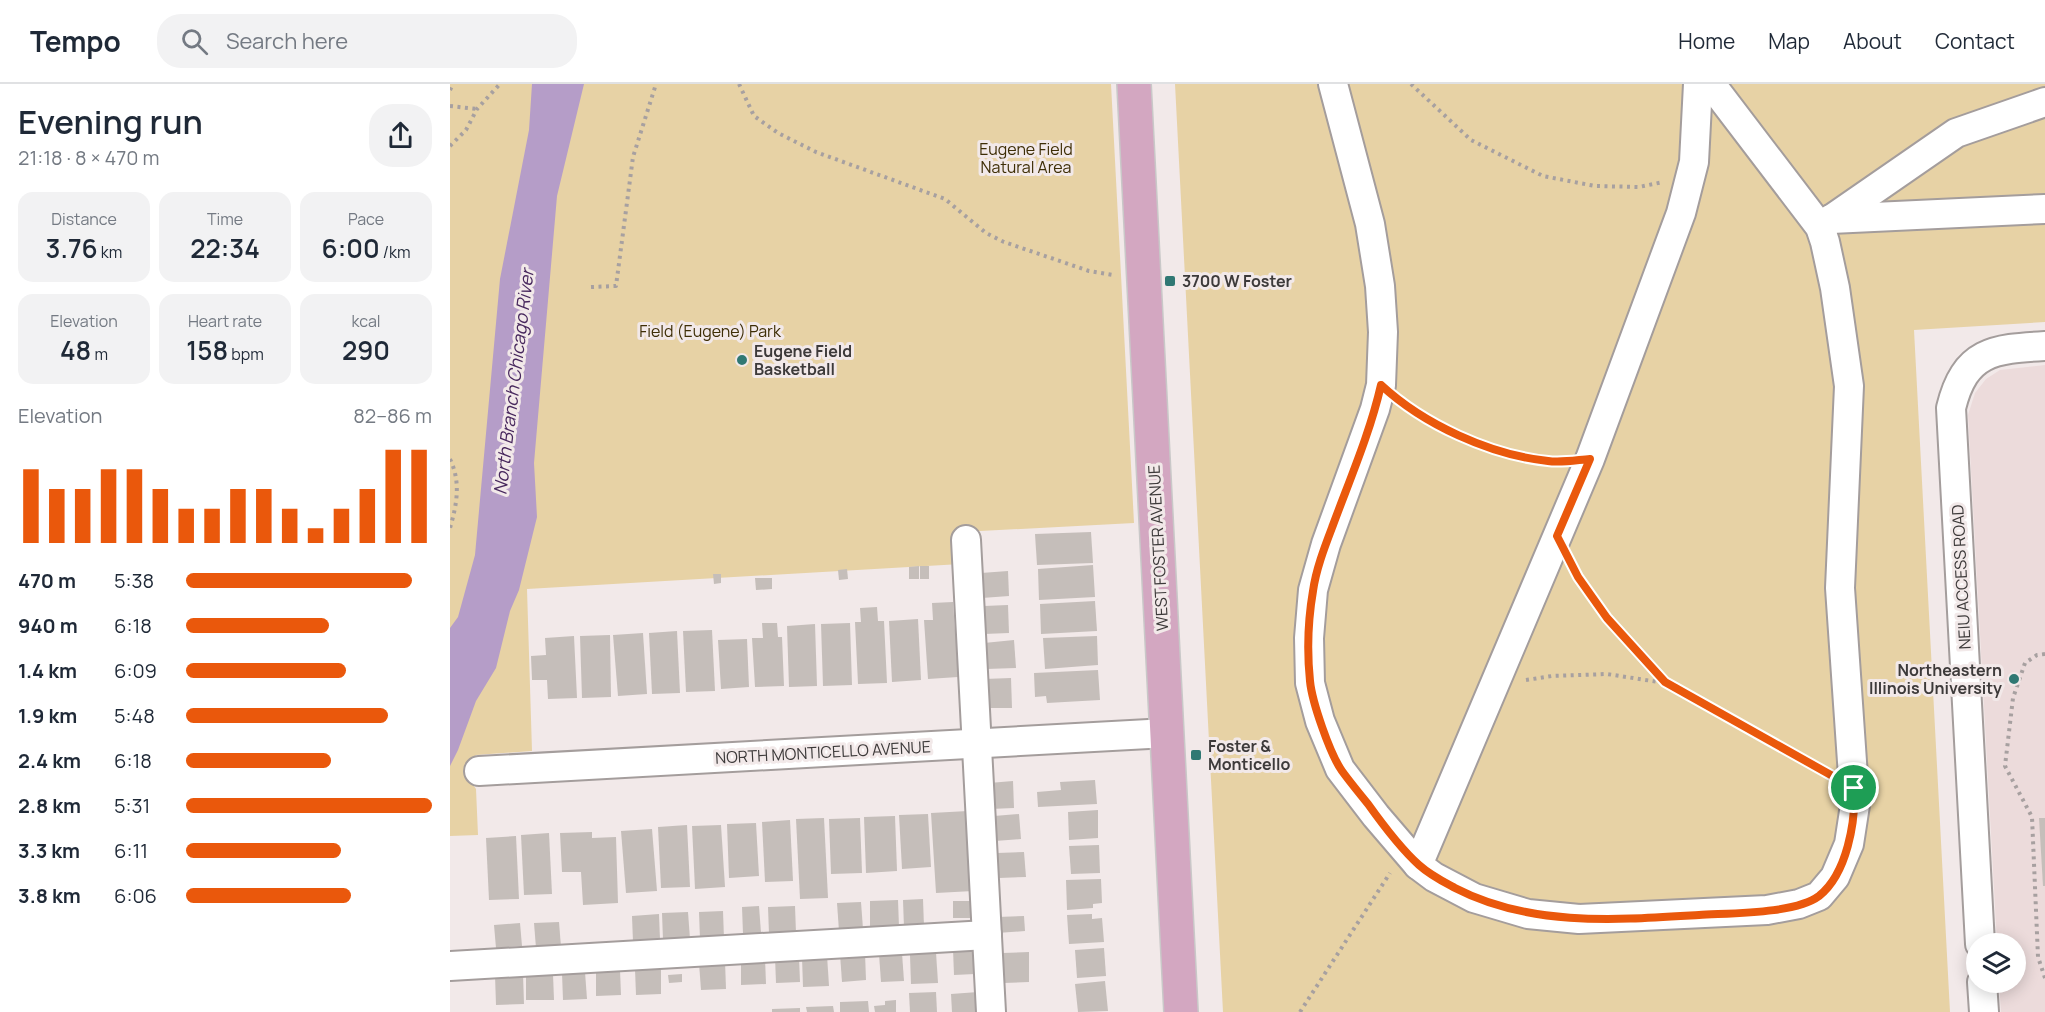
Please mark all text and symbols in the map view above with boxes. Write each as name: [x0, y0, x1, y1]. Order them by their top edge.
search box: [157, 14, 577, 68]
text: Tempo: [30, 22, 121, 60]
icon: search: [178, 25, 211, 58]
text: Search here: [226, 26, 348, 56]
text: Home: [1678, 27, 1735, 55]
text: Map: [1768, 27, 1810, 55]
text: About: [1843, 27, 1902, 55]
text: Contact: [1935, 27, 2015, 55]
text: Evening run: [18, 99, 203, 144]
button: share: [369, 104, 432, 167]
park label: Eugene Field Natural Area: [979, 138, 1073, 178]
text: 21:18 · 8 × 470 m: [18, 144, 159, 171]
text: Distance: [51, 208, 117, 230]
text: Time: [207, 208, 243, 230]
text: Pace: [348, 208, 384, 230]
text: 3.76: [46, 230, 98, 266]
text: 22:34: [190, 230, 260, 266]
text: 6:00: [322, 230, 380, 266]
text: km: [98, 241, 122, 263]
text: /km: [380, 241, 410, 263]
water label: North Branch Chicago River: [487, 265, 539, 496]
place label: 3700 W Foster: [1182, 270, 1292, 292]
marker: 3700 W Foster: [1163, 274, 1177, 288]
text: Elevation: [50, 310, 118, 332]
text: Heart rate: [188, 310, 262, 332]
text: kcal: [351, 310, 381, 332]
park label: Field (Eugene) Park: [639, 320, 782, 342]
text: 48: [60, 332, 91, 368]
text: 158: [186, 332, 228, 368]
text: 290: [342, 332, 390, 368]
place label: Eugene Field Basketball: [754, 340, 852, 380]
text: m: [91, 343, 108, 365]
text: bpm: [228, 343, 264, 365]
marker: Eugene Field Basketball: [735, 353, 749, 367]
text: Elevation: [18, 402, 102, 429]
text: 82–86 m: [353, 402, 432, 429]
street label: WEST FOSTER AVENUE: [1143, 464, 1173, 632]
street label: NEIU ACCESS ROAD: [1946, 504, 1976, 650]
text: 470 m: [18, 567, 76, 594]
text: 5:38: [114, 567, 154, 594]
text: 940 m: [18, 612, 78, 639]
text: 6:18: [114, 612, 152, 639]
text: 1.4 km: [18, 657, 77, 684]
text: 6:09: [114, 657, 157, 684]
place label: Northeastern Illinois University: [1869, 659, 2002, 699]
marker: Northeastern Illinois University: [2007, 672, 2021, 686]
text: 1.9 km: [18, 702, 77, 729]
text: 5:48: [114, 702, 155, 729]
street label: NORTH MONTICELLO AVENUE: [715, 735, 931, 769]
place label: Foster & Monticello: [1208, 735, 1291, 775]
text: 2.4 km: [18, 747, 81, 774]
text: 6:18: [114, 747, 152, 774]
marker: Foster & Monticello: [1189, 748, 1203, 762]
pin: [1828, 762, 1879, 813]
icon: arrive: [1837, 771, 1870, 804]
text: 2.8 km: [18, 792, 81, 819]
text: 5:31: [114, 792, 150, 819]
text: 3.3 km: [18, 837, 80, 864]
text: 6:11: [114, 837, 148, 864]
text: 3.8 km: [18, 882, 81, 909]
text: 6:06: [114, 882, 157, 909]
map controls: [1966, 933, 2026, 993]
button: layers: [1966, 933, 2026, 993]

